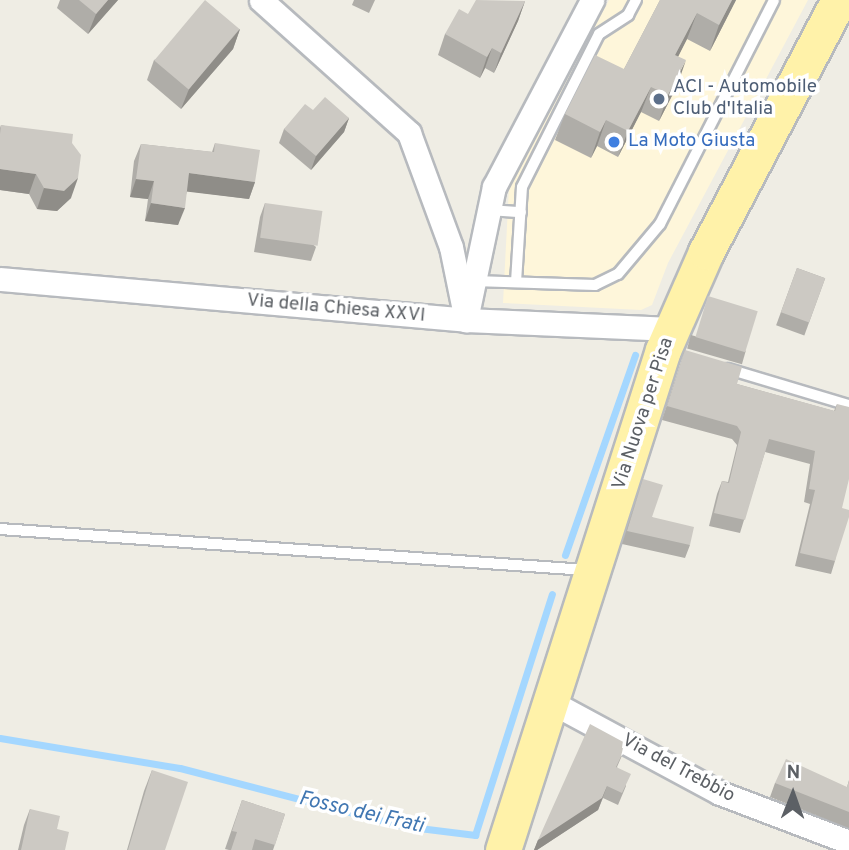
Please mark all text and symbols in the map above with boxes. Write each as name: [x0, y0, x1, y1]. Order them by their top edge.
place label: ACI - Automobile Club d'Italia: [673, 77, 818, 121]
marker: ACI - Automobile Club d'Italia: [651, 91, 667, 107]
place label: La Moto Giusta: [628, 131, 755, 153]
marker: La Moto Giusta: [606, 134, 622, 150]
street label: Via della Chiesa XXVI: [246, 290, 426, 328]
street label: Via Nuova per Pisa: [609, 335, 679, 493]
street label: Via del Trebbio: [617, 730, 739, 808]
north arrow: [758, 759, 828, 829]
text: N: [786, 761, 800, 785]
water label: Fosso dei Frati: [296, 786, 426, 840]

